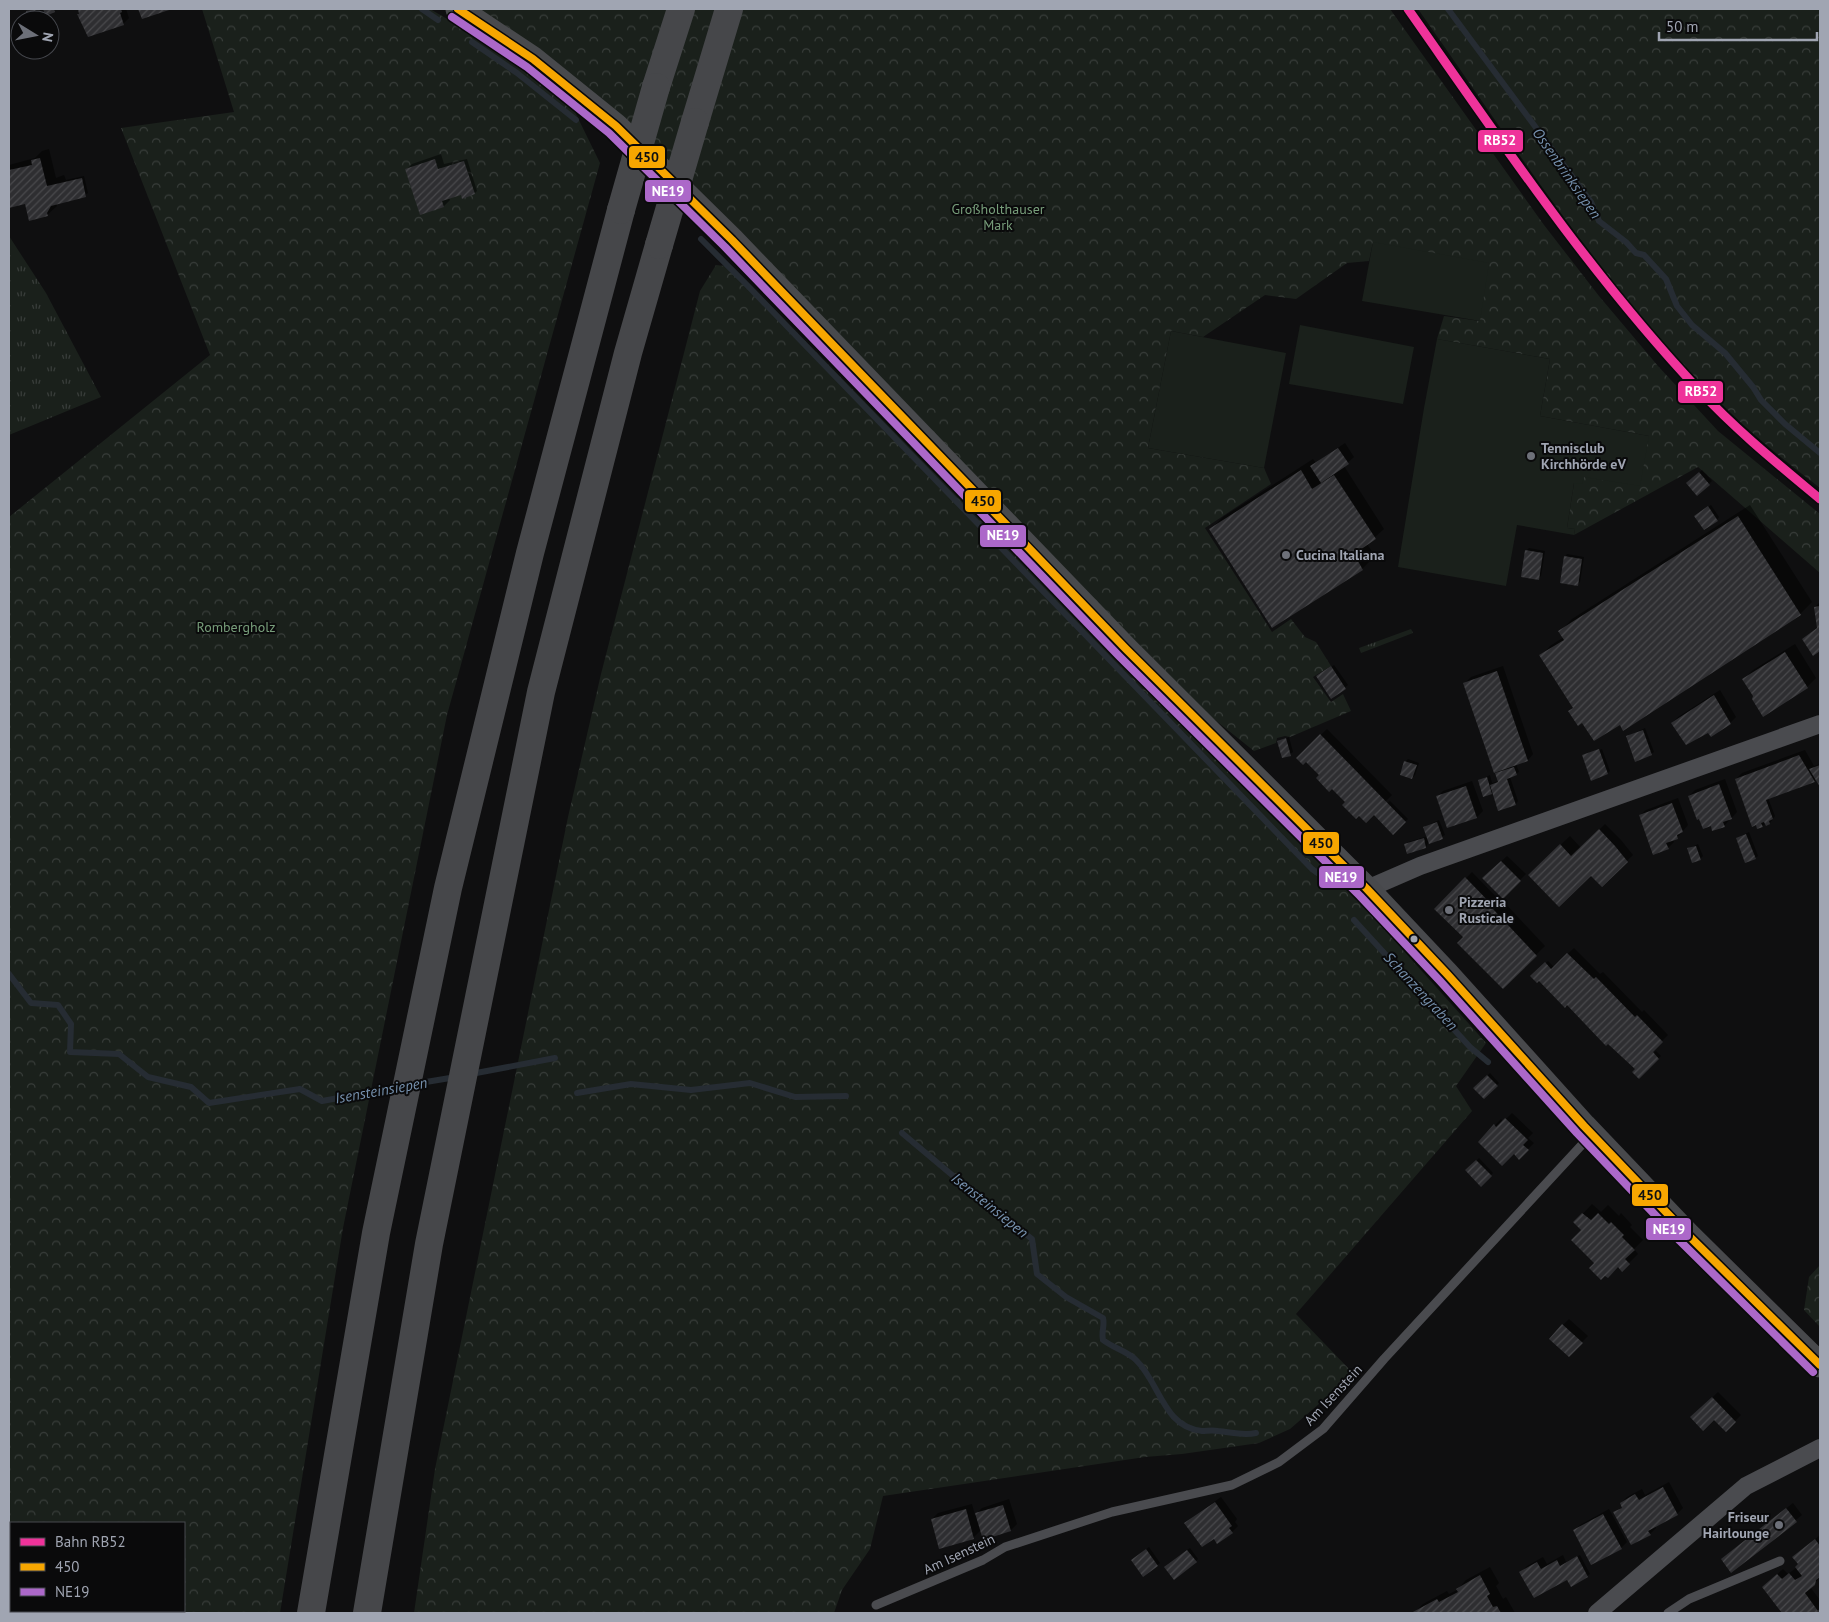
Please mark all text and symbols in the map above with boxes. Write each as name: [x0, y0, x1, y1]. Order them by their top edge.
north arrow: [10, 10, 60, 60]
scale bar: [1659, 10, 1816, 42]
text: 50 m: [1666, 17, 1699, 36]
text: N: [38, 31, 57, 43]
water label: Ossenbrinksiepen: [1529, 124, 1606, 222]
line badge: RB52: [1477, 129, 1524, 153]
text: RB52: [1484, 131, 1516, 149]
line badge: 450: [628, 145, 666, 169]
text: 450: [635, 148, 659, 166]
line badge: NE19: [644, 179, 692, 203]
text: NE19: [652, 182, 684, 200]
park label: Großholthauser Mark: [951, 200, 1045, 234]
line badge: RB52: [1677, 380, 1724, 404]
text: RB52: [1685, 382, 1717, 400]
place label: Tennisclub Kirchhörde eV: [1541, 439, 1626, 473]
marker: Tennisclub Kirchhörde eV: [1525, 450, 1537, 462]
line badge: 450: [964, 489, 1002, 513]
text: 450: [971, 492, 995, 510]
line badge: NE19: [979, 524, 1027, 548]
text: NE19: [987, 526, 1019, 544]
place label: Cucina Italiana: [1296, 546, 1384, 564]
marker: Cucina Italiana: [1280, 549, 1292, 561]
park label: Rombergholz: [197, 618, 276, 636]
line badge: 450: [1302, 831, 1340, 855]
text: 450: [1309, 834, 1333, 852]
line badge: NE19: [1318, 865, 1365, 889]
text: NE19: [1325, 868, 1357, 886]
place label: Pizzeria Rusticale: [1459, 893, 1514, 927]
marker: Pizzeria Rusticale: [1443, 904, 1455, 916]
unlabelled marker: [1409, 934, 1419, 944]
water label: Schanzengraben: [1380, 948, 1462, 1034]
water label: Isensteinsiepen: [333, 1073, 429, 1107]
water label: Isensteinsiepen: [948, 1168, 1032, 1242]
line badge: 450: [1631, 1183, 1669, 1207]
text: 450: [1638, 1186, 1662, 1204]
line badge: NE19: [1645, 1217, 1692, 1241]
text: NE19: [1653, 1220, 1685, 1238]
street label: Am Isenstein: [1300, 1361, 1366, 1429]
place label: Friseur Hairlounge: [1703, 1508, 1769, 1542]
marker: Friseur Hairlounge: [1773, 1519, 1785, 1531]
legend: [10, 1522, 185, 1612]
street label: Am Isenstein: [920, 1530, 998, 1578]
text: Bahn RB52: [55, 1532, 126, 1551]
text: 450: [55, 1557, 80, 1576]
text: NE19: [55, 1582, 90, 1601]

